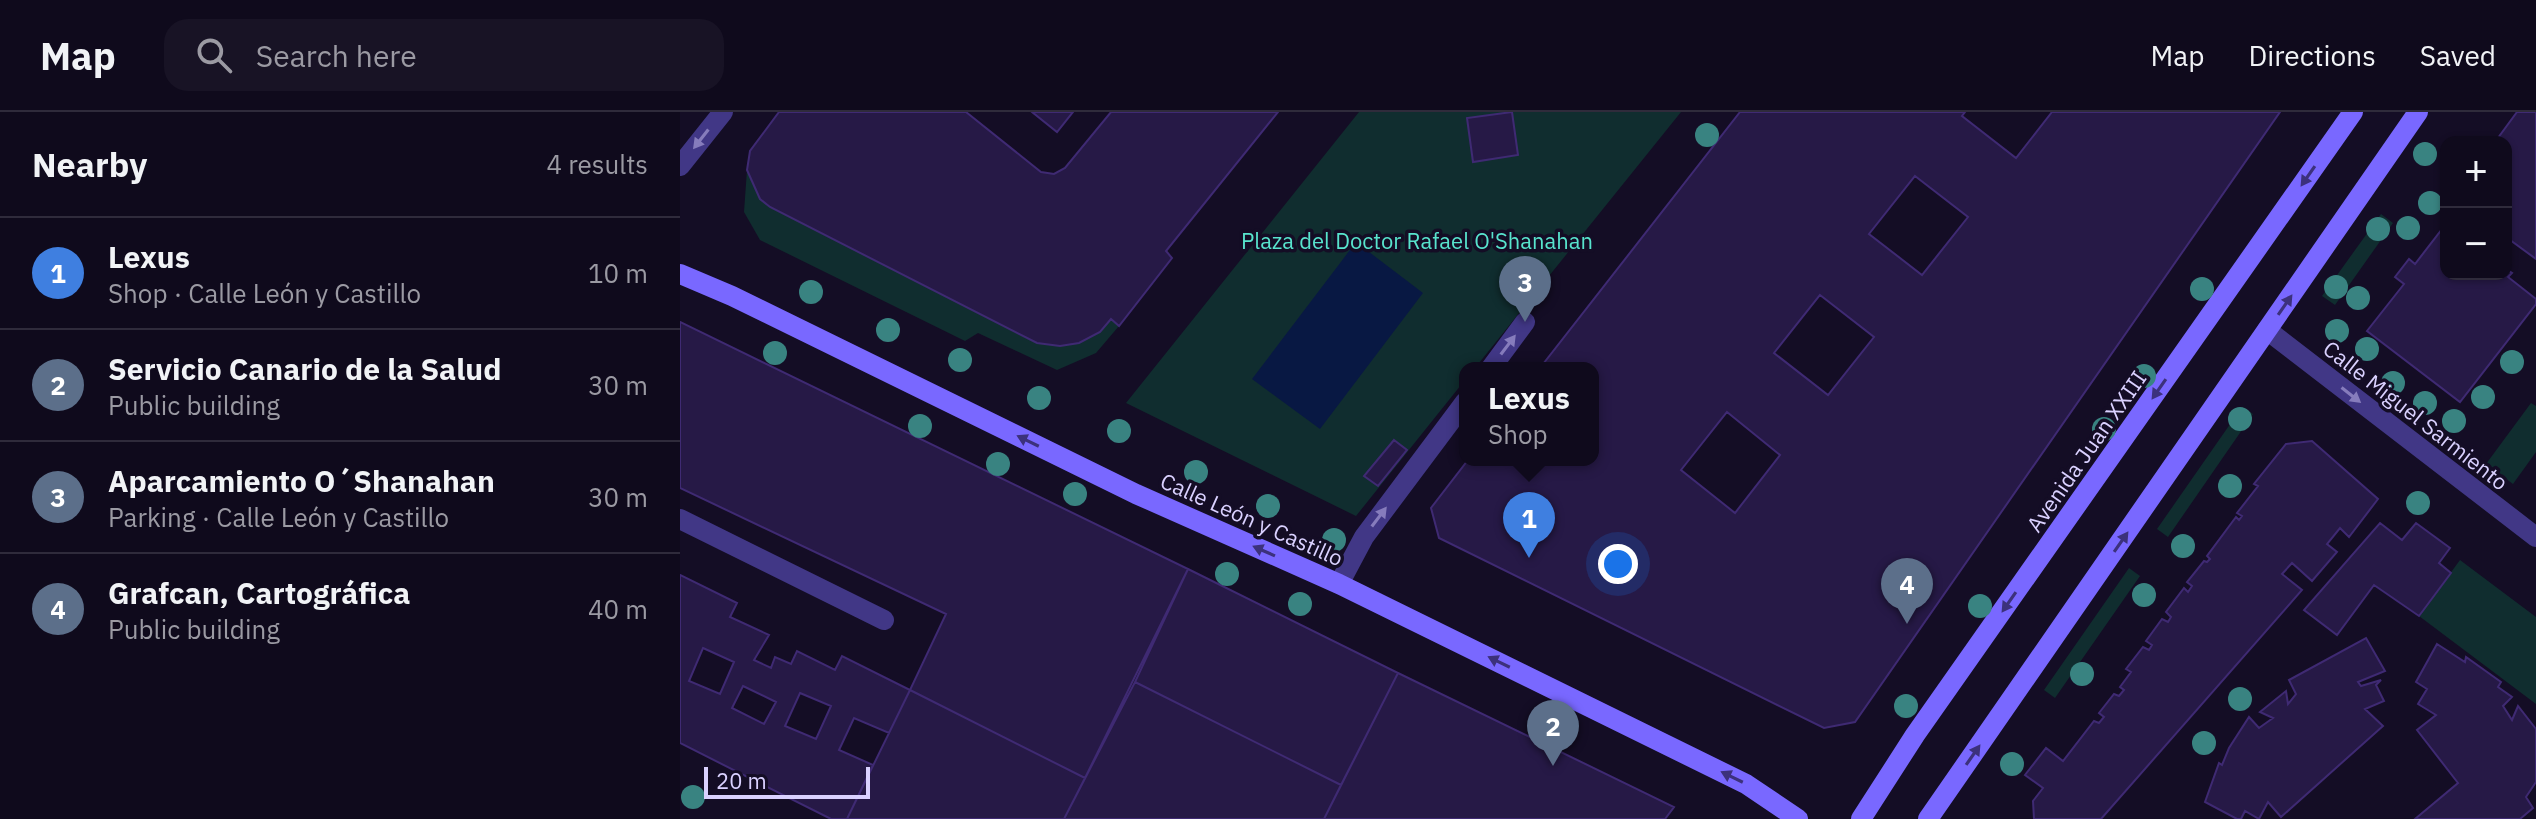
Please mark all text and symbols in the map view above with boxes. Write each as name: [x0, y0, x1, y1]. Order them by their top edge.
search box: [164, 19, 724, 91]
text: Map: [40, 31, 116, 80]
icon: search: [192, 33, 236, 77]
text: Search here: [256, 36, 417, 75]
text: Map: [2150, 37, 2204, 74]
text: Directions: [2248, 37, 2376, 74]
text: Saved: [2420, 37, 2496, 74]
one-way arrow: [694, 129, 710, 149]
map controls: [2440, 136, 2512, 280]
button: +: [2440, 136, 2512, 208]
text: Nearby: [32, 142, 147, 186]
text: 4 results: [546, 147, 648, 181]
one-way arrow: [2301, 165, 2316, 186]
button: −: [2440, 208, 2512, 280]
park label: Plaza del Doctor Rafael O'Shanahan: [1241, 226, 1593, 255]
text: Lexus: [108, 237, 190, 276]
text: 1: [50, 256, 66, 290]
text: 10 m: [588, 256, 648, 290]
pin: 3: [1499, 256, 1551, 322]
text: Shop · Calle León y Castillo: [108, 276, 421, 310]
one-way arrow: [2277, 294, 2292, 315]
street label: Calle Miguel Sarmiento: [2318, 334, 2514, 496]
one-way arrow: [1499, 335, 1515, 355]
text: Servicio Canario de la Salud: [108, 349, 501, 388]
popup: [1459, 362, 1599, 466]
street label: Avenida Juan XXIII: [2019, 365, 2153, 537]
text: 2: [50, 368, 66, 402]
text: 30 m: [588, 368, 648, 402]
text: Lexus: [1488, 378, 1570, 417]
one-way arrow: [2152, 378, 2167, 399]
one-way arrow: [2341, 386, 2361, 402]
text: Public building: [108, 388, 280, 422]
text: Shop: [1488, 417, 1548, 451]
one-way arrow: [1017, 434, 1040, 448]
text: Aparcamiento O´Shanahan: [108, 461, 495, 500]
street label: Calle León y Castillo: [1156, 466, 1348, 572]
text: 3: [50, 480, 66, 514]
text: 30 m: [588, 480, 648, 514]
pin: 1: [1503, 492, 1555, 558]
text: Parking · Calle León y Castillo: [108, 500, 449, 534]
one-way arrow: [1371, 507, 1386, 528]
one-way arrow: [2113, 531, 2128, 552]
one-way arrow: [1252, 544, 1276, 557]
your location: [1598, 544, 1638, 584]
pin: 4: [1881, 558, 1933, 624]
text: Grafcan, Cartográfica: [108, 573, 410, 612]
one-way arrow: [2002, 591, 2018, 612]
text: 4: [50, 592, 66, 626]
text: 40 m: [588, 592, 648, 626]
text: Public building: [108, 612, 280, 646]
one-way arrow: [1487, 656, 1510, 669]
pin: 2: [1527, 700, 1579, 766]
one-way arrow: [1965, 745, 1980, 766]
scale bar: [704, 763, 870, 799]
text: 20 m: [716, 766, 767, 795]
one-way arrow: [1721, 770, 1744, 784]

